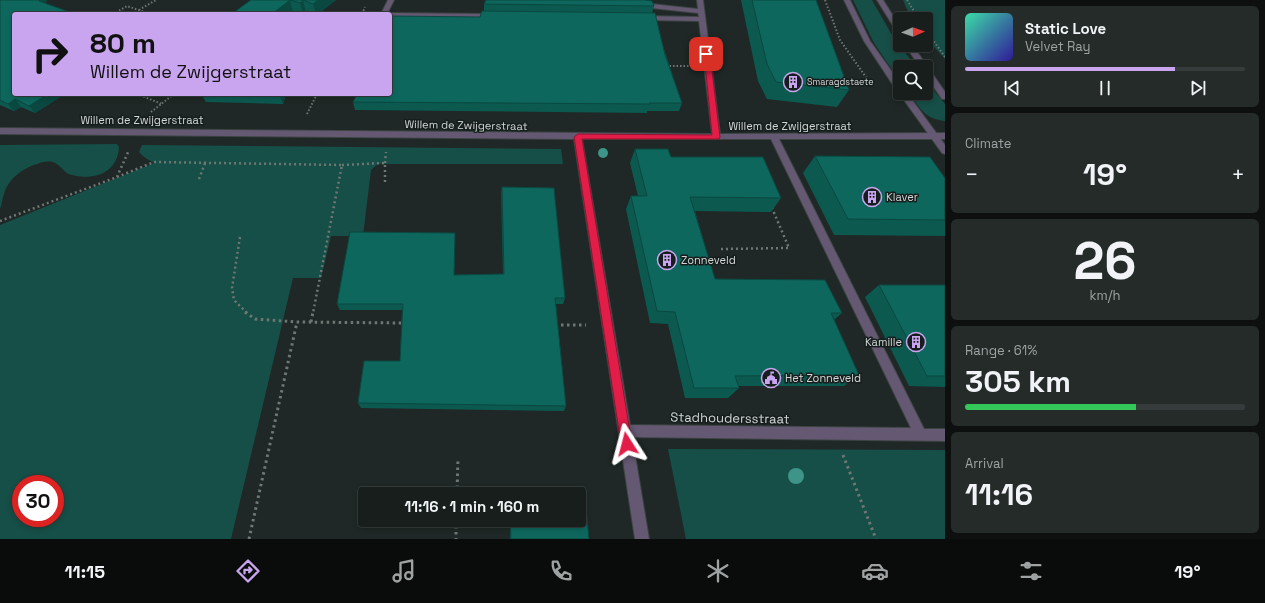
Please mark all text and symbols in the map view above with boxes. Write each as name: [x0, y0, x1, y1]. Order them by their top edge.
north arrow: [893, 12, 933, 52]
map controls: [893, 12, 933, 100]
text: Static Love: [1025, 19, 1106, 38]
text: 80 m: [90, 25, 156, 61]
icon: right: [24, 28, 76, 80]
pin: [689, 37, 723, 71]
text: Velvet Ray: [1025, 38, 1090, 55]
icon: arrive: [695, 43, 717, 65]
text: Willem de Zwijgerstraat: [90, 60, 291, 83]
button: search: [893, 60, 933, 100]
building icon: Smaragdstaete: [782, 71, 804, 93]
place label: Smaragdstaete: [807, 76, 874, 88]
icon: previous: [1001, 77, 1023, 99]
icon: pause: [1094, 77, 1116, 99]
icon: next: [1187, 77, 1209, 99]
street label: Willem de Zwijgerstraat: [80, 113, 204, 127]
street label: Willem de Zwijgerstraat: [404, 117, 528, 133]
street label: Willem de Zwijgerstraat: [728, 119, 852, 133]
text: Climate: [965, 135, 1011, 152]
text: 19°: [1083, 155, 1127, 194]
text: −: [965, 160, 979, 188]
text: +: [1231, 160, 1245, 188]
building icon: Klaver: [861, 186, 883, 208]
place label: Klaver: [886, 190, 918, 204]
text: 26: [1073, 228, 1137, 294]
building icon: Zonneveld: [656, 249, 678, 271]
place label: Zonneveld: [681, 253, 736, 267]
text: km/h: [1090, 287, 1120, 304]
building icon: Kamille: [905, 331, 927, 353]
place label: Kamille: [865, 335, 902, 349]
text: Range · 61%: [965, 342, 1037, 359]
text: 305 km: [965, 362, 1071, 401]
public building icon: Het Zonneveld: [760, 367, 782, 389]
place label: Het Zonneveld: [785, 371, 861, 385]
street label: Stadhoudersstraat: [670, 408, 790, 428]
position arrow: [606, 423, 648, 465]
text: Arrival: [965, 455, 1004, 472]
speed limit sign: 30: [12, 475, 64, 527]
text: 11:16: [965, 475, 1033, 514]
text: 11:16 · 1 min · 160 m: [405, 497, 539, 516]
icon: directions: [234, 557, 262, 585]
icon: music: [390, 557, 418, 585]
icon: phone: [547, 557, 575, 585]
icon: climate: [704, 557, 732, 585]
icon: car: [861, 557, 889, 585]
icon: filters: [1017, 557, 1045, 585]
text: 11:15: [64, 560, 105, 583]
text: 19°: [1174, 560, 1201, 583]

